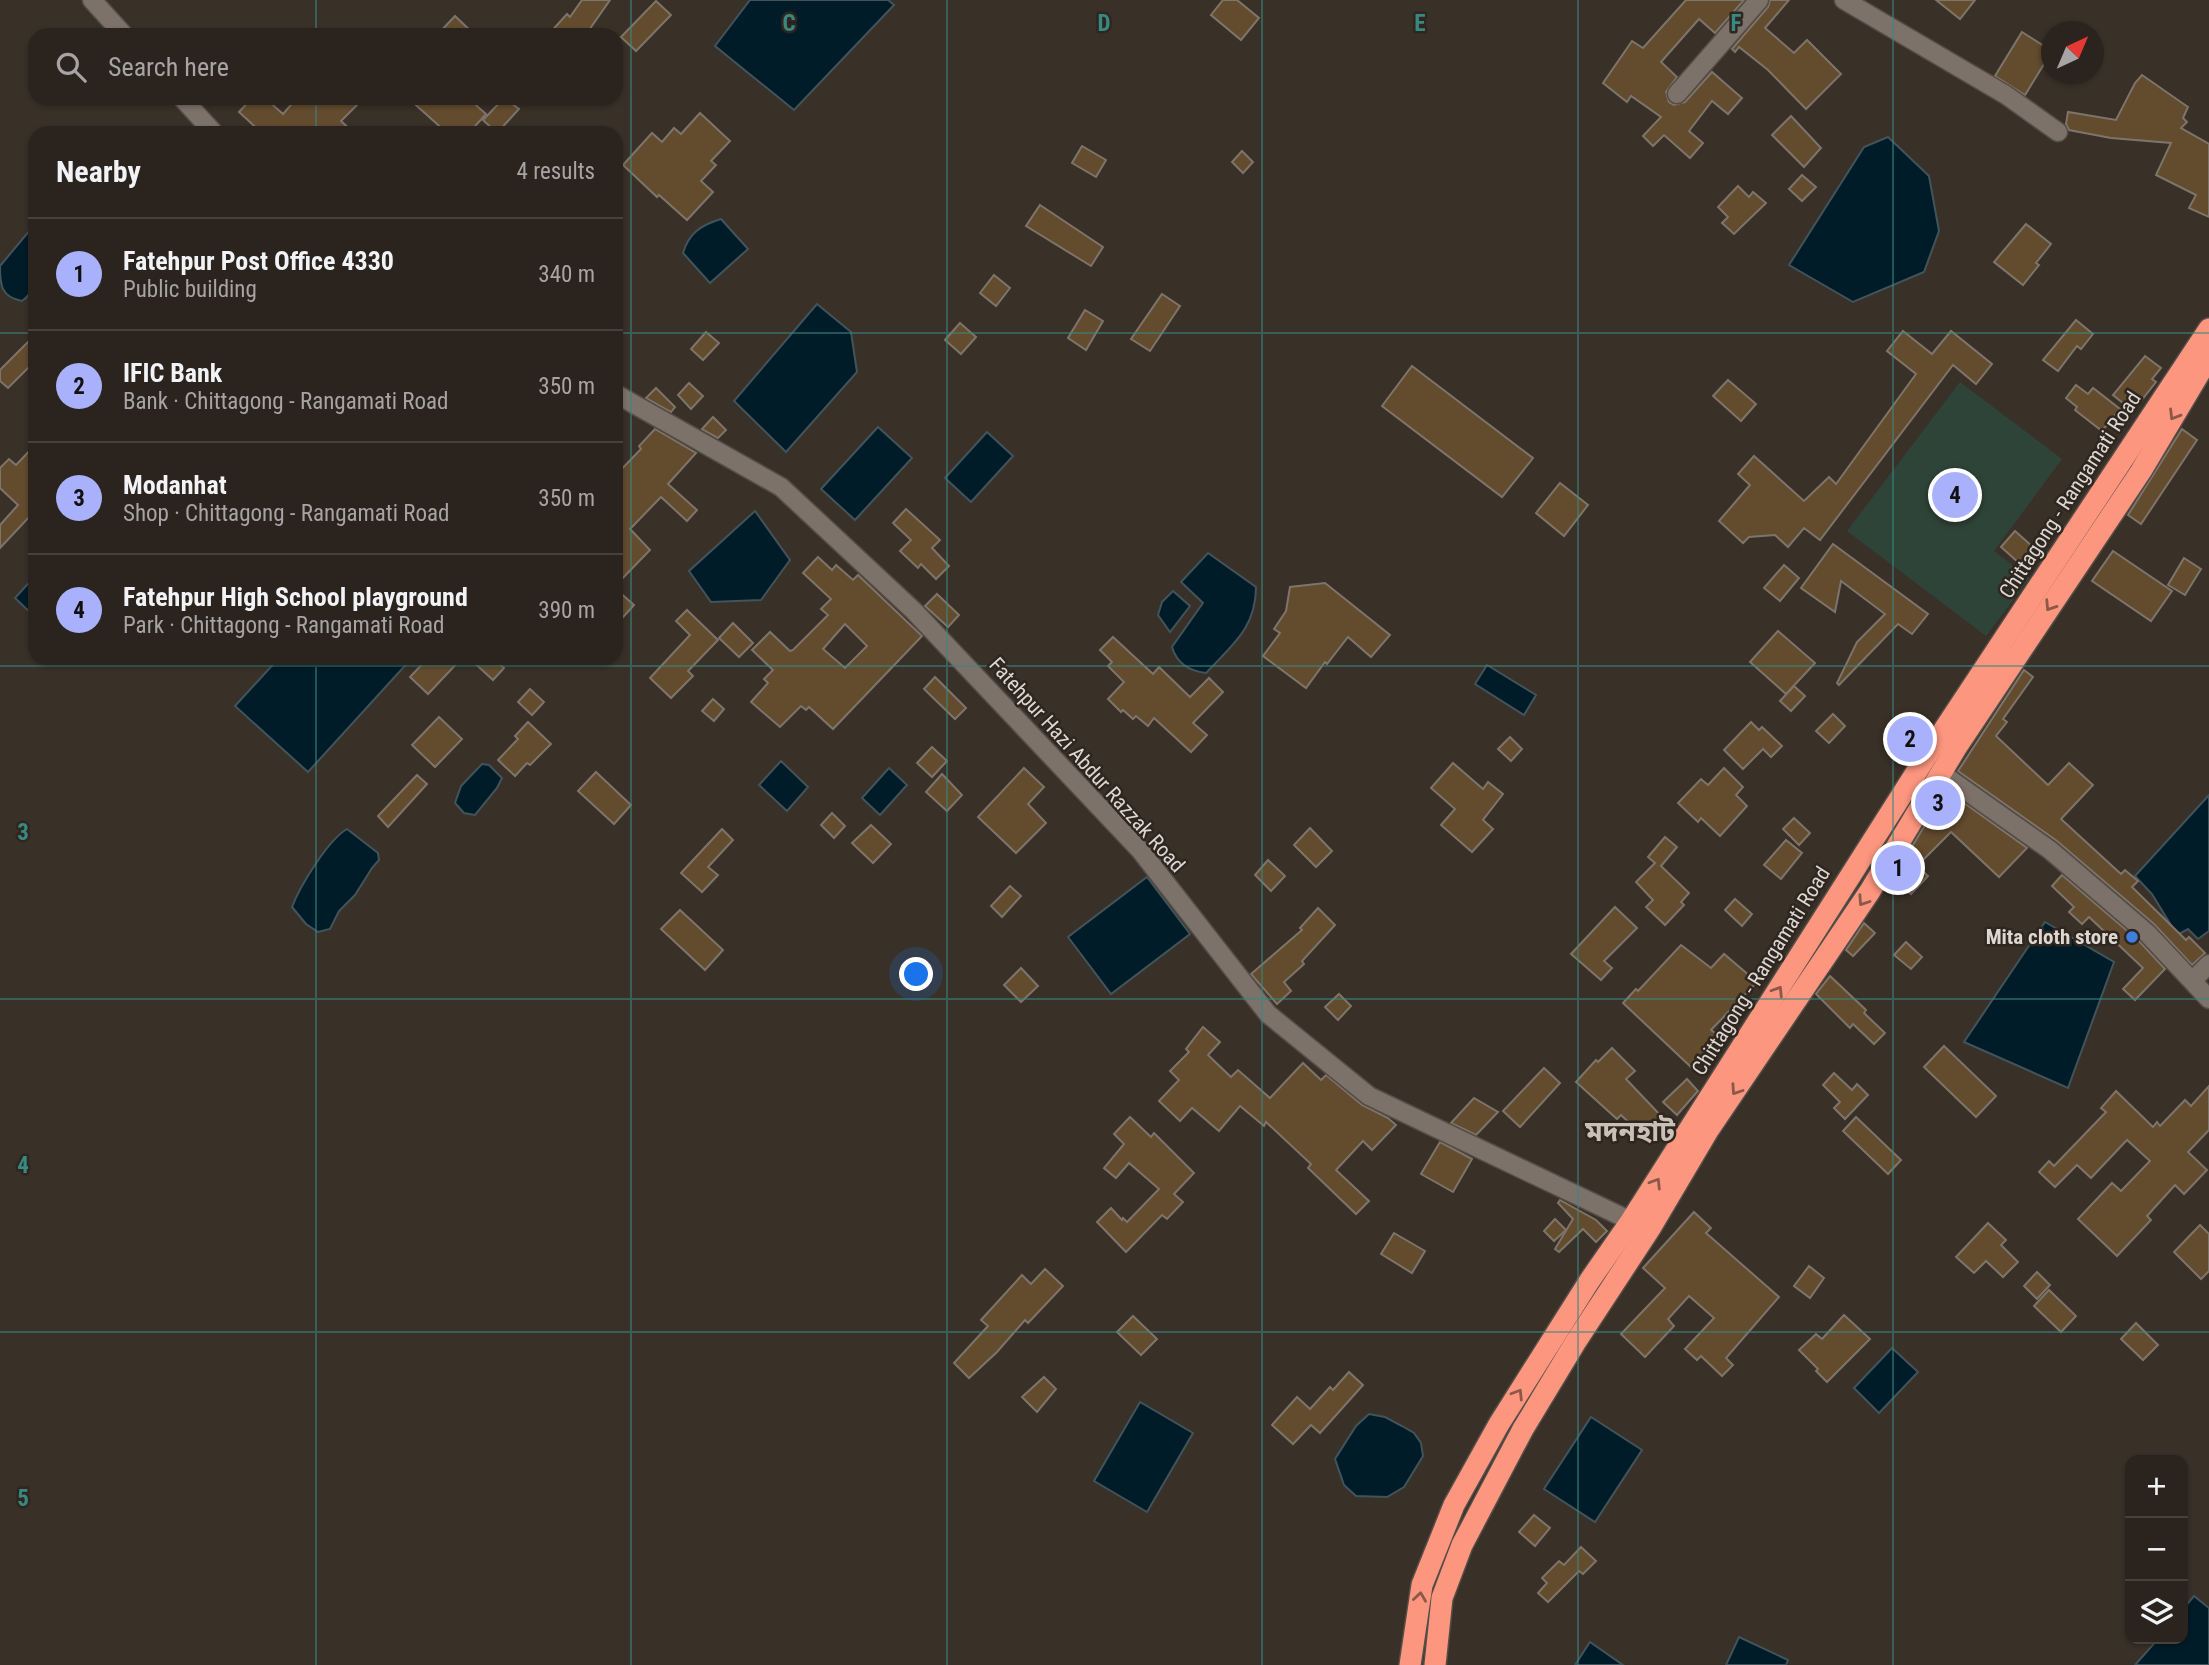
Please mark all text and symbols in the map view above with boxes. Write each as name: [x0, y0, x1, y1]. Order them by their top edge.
text: C: [782, 10, 796, 37]
text: D: [1098, 10, 1111, 37]
text: E: [1414, 10, 1426, 37]
text: F: [1731, 10, 1742, 37]
north arrow: [2041, 21, 2104, 84]
search box: [28, 28, 623, 105]
icon: search: [52, 48, 90, 86]
text: Search here: [108, 52, 229, 82]
text: Nearby: [56, 154, 141, 189]
text: 4 results: [517, 158, 595, 185]
text: Fatehpur Post Office 4330: [123, 246, 394, 276]
text: 1: [73, 261, 85, 288]
text: 340 m: [538, 261, 595, 288]
text: Public building: [123, 276, 257, 303]
text: IFIC Bank: [123, 358, 222, 388]
text: 2: [73, 373, 85, 400]
text: 350 m: [538, 373, 595, 400]
street label: Chittagong - Rangamati Road: [1994, 387, 2146, 603]
text: Bank · Chittagong - Rangamati Road: [123, 388, 449, 415]
one-way arrow: [2169, 408, 2182, 421]
pin: 4: [1932, 469, 1978, 521]
text: Modanhat: [123, 470, 227, 500]
text: 3: [73, 485, 85, 512]
text: 350 m: [538, 485, 595, 512]
text: Shop · Chittagong - Rangamati Road: [123, 500, 449, 527]
text: Fatehpur High School playground: [123, 582, 468, 612]
text: 4: [73, 597, 85, 624]
text: 390 m: [538, 597, 595, 624]
one-way arrow: [2045, 598, 2058, 611]
text: Park · Chittagong - Rangamati Road: [123, 612, 444, 639]
street label: Fatehpur Hazi Abdur Razzak Road: [984, 653, 1190, 877]
pin: 2: [1887, 713, 1933, 765]
pin: 3: [1915, 777, 1961, 829]
text: 3: [17, 819, 29, 846]
pin: 1: [1875, 842, 1921, 894]
street label: Chittagong - Rangamati Road: [1687, 862, 1835, 1080]
one-way arrow: [1858, 894, 1871, 907]
place label: Mita cloth store: [1986, 925, 2118, 949]
marker: Mita cloth store: [2124, 929, 2140, 945]
your location: [899, 957, 933, 991]
one-way arrow: [1770, 985, 1783, 998]
one-way arrow: [1731, 1082, 1744, 1095]
district label: মদনহাট: [1584, 1115, 1675, 1148]
text: 4: [17, 1152, 29, 1179]
one-way arrow: [1648, 1177, 1661, 1190]
one-way arrow: [1510, 1388, 1523, 1401]
map controls: [2125, 1455, 2188, 1644]
button: +: [2125, 1455, 2188, 1518]
text: 5: [17, 1485, 29, 1512]
button: −: [2125, 1518, 2188, 1581]
button: layers: [2125, 1581, 2188, 1644]
one-way arrow: [1412, 1592, 1427, 1603]

